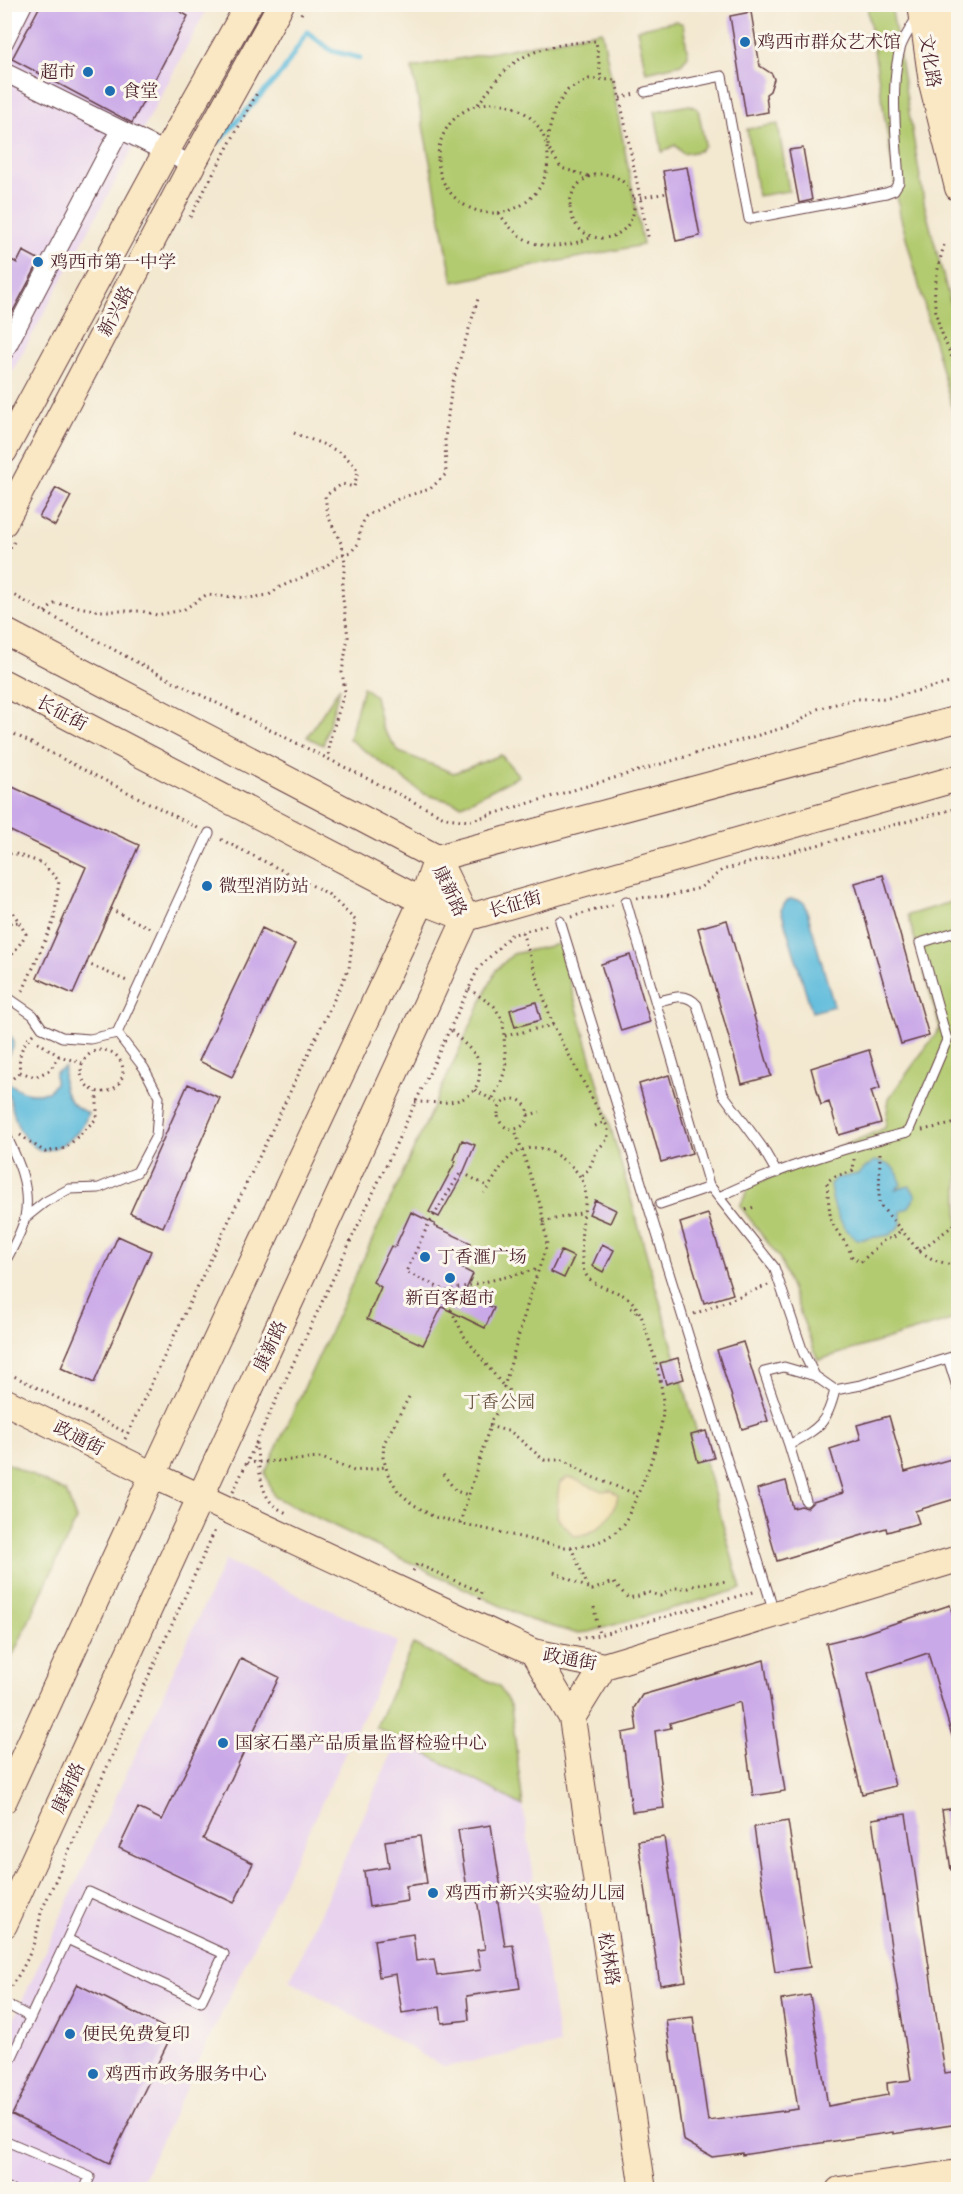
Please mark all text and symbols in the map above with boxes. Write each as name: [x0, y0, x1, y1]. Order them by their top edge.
place label: 鸡西市群众艺术馆: [757, 31, 901, 53]
street label: 文化路: [915, 33, 945, 89]
marker: 鸡西市群众艺术馆: [738, 35, 752, 49]
place label: 超市: [40, 61, 76, 83]
marker: 超市: [81, 65, 95, 79]
place label: 食堂: [122, 80, 158, 102]
marker: 食堂: [103, 84, 117, 98]
place label: 鸡西市第一中学: [50, 251, 176, 273]
marker: 鸡西市第一中学: [31, 255, 45, 269]
street label: 新兴路: [94, 282, 138, 340]
street label: 长征街: [33, 691, 91, 735]
street label: 康新路: [428, 862, 472, 920]
place label: 微型消防站: [219, 875, 309, 897]
marker: 微型消防站: [200, 879, 214, 893]
street label: 长征街: [486, 886, 544, 922]
place label: 丁香滙广场: [437, 1246, 527, 1268]
marker: 丁香滙广场: [418, 1250, 432, 1264]
marker: 新百客超市: [443, 1271, 457, 1285]
place label: 新百客超市: [405, 1287, 495, 1309]
street label: 康新路: [249, 1317, 291, 1375]
park label: 丁香公园: [463, 1391, 535, 1413]
street label: 政通街: [50, 1416, 108, 1460]
street label: 政通街: [542, 1643, 598, 1675]
place label: 国家石墨产品质量监督检验中心: [235, 1732, 487, 1754]
marker: 国家石墨产品质量监督检验中心: [216, 1736, 230, 1750]
street label: 康新路: [47, 1759, 89, 1817]
place label: 鸡西市新兴实验幼儿园: [445, 1882, 625, 1904]
marker: 鸡西市新兴实验幼儿园: [426, 1886, 440, 1900]
street label: 松林路: [594, 1931, 624, 1987]
place label: 便民免费复印: [82, 2023, 190, 2045]
marker: 便民免费复印: [63, 2027, 77, 2041]
place label: 鸡西市政务服务中心: [105, 2063, 267, 2085]
marker: 鸡西市政务服务中心: [86, 2067, 100, 2081]

